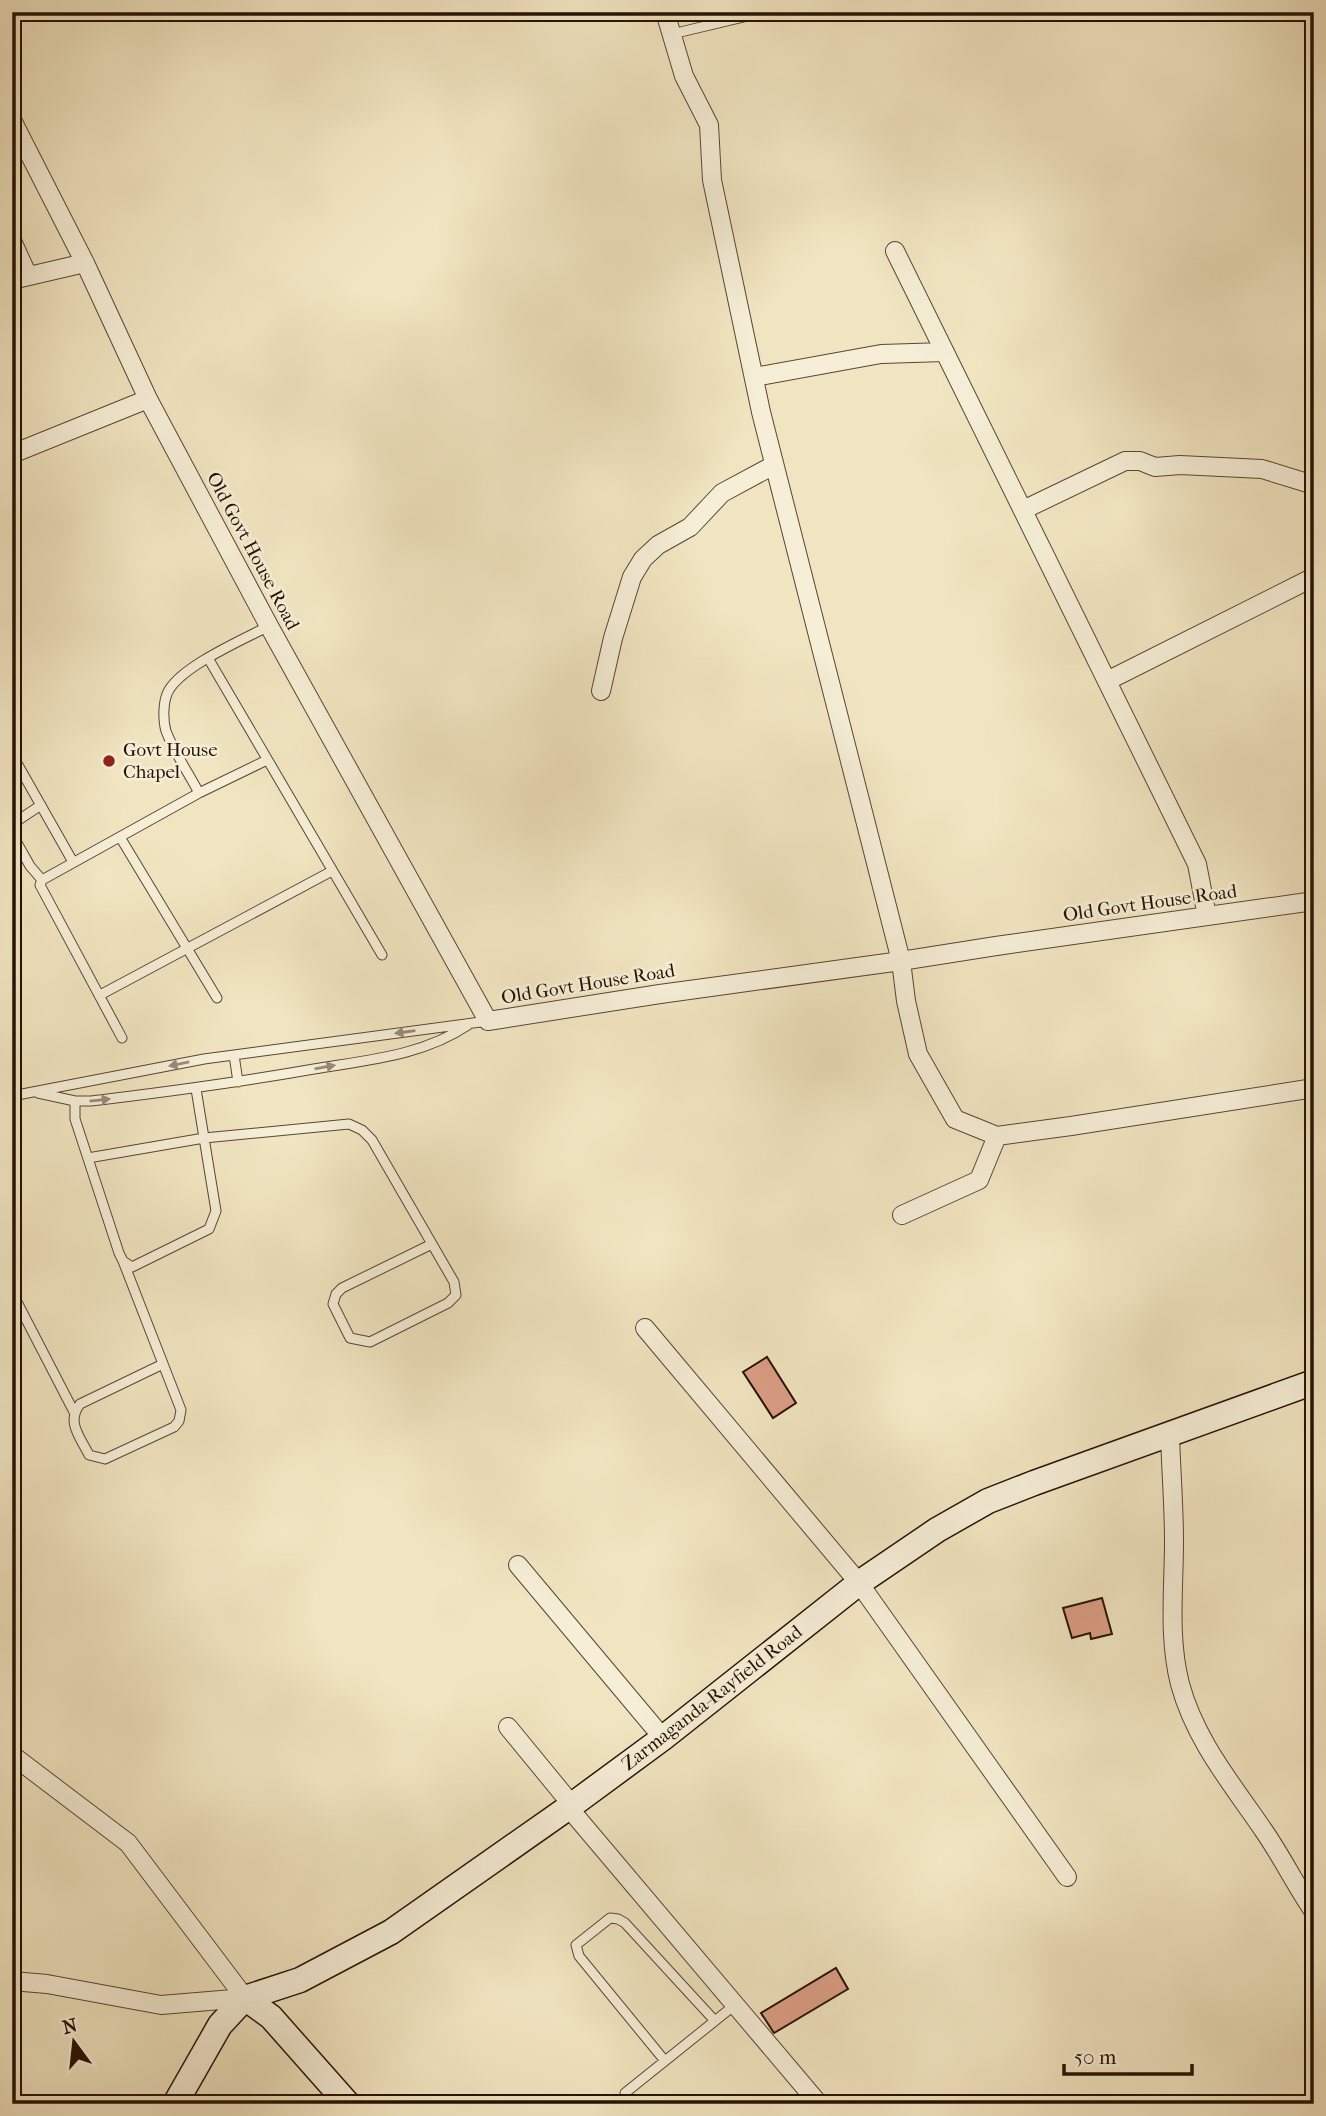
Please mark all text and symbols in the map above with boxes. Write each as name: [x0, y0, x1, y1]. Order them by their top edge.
street label: Old Govt House Road: [202, 468, 304, 634]
place label: Govt House Chapel: [123, 739, 218, 783]
marker: Govt House Chapel: [101, 753, 117, 769]
street label: Old Govt House Road: [1062, 880, 1239, 926]
street label: Old Govt House Road: [500, 959, 677, 1009]
one-way arrow: [393, 1027, 415, 1038]
one-way arrow: [168, 1058, 190, 1069]
one-way arrow: [314, 1061, 336, 1072]
one-way arrow: [89, 1094, 111, 1105]
street label: Zarmaganda-Rayfield Road: [617, 1620, 807, 1775]
north arrow: [38, 2008, 108, 2078]
text: N: [60, 2014, 80, 2039]
scale bar: [1064, 2032, 1191, 2076]
text: 50 m: [1074, 2045, 1117, 2069]

